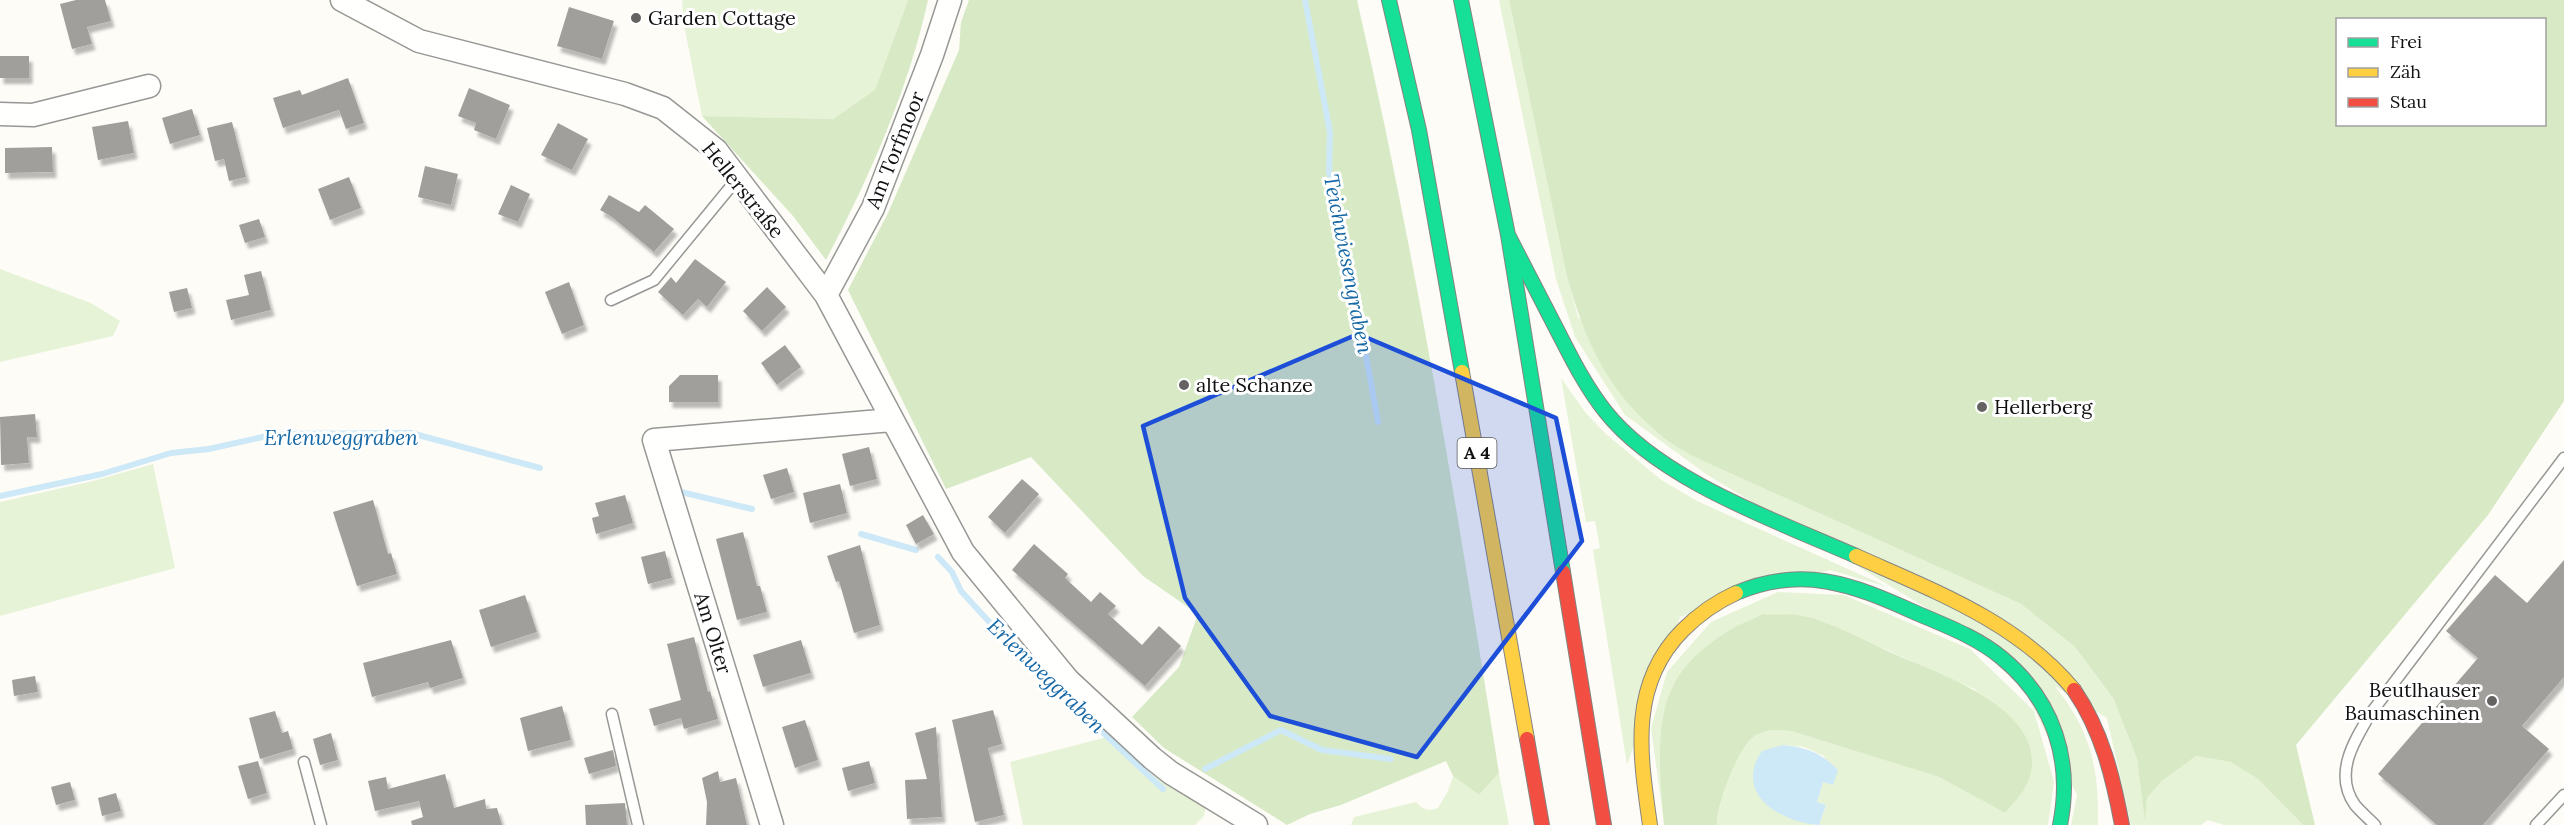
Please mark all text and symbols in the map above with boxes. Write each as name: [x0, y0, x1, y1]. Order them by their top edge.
place label: Garden Cottage: [648, 5, 796, 30]
marker: Garden Cottage: [629, 11, 643, 25]
legend: [2336, 18, 2546, 126]
text: Frei: [2390, 30, 2422, 53]
text: Zäh: [2390, 60, 2421, 83]
street label: Am Torfmoor: [859, 87, 930, 213]
text: Stau: [2390, 90, 2427, 113]
street label: Hellerstraße: [697, 136, 790, 243]
water label: Teichwiesengraben: [1318, 172, 1379, 356]
place label: alte Schanze: [1196, 372, 1313, 397]
marker: alte Schanze: [1177, 378, 1191, 392]
place label: Hellerberg: [1994, 394, 2093, 419]
marker: Hellerberg: [1975, 400, 1989, 414]
water label: Erlenweggraben: [264, 424, 418, 451]
road number: A 4: [1458, 438, 1496, 468]
street label: Am Olter: [689, 588, 738, 677]
water label: Erlenweggraben: [981, 612, 1111, 739]
place label: Beutlhauser Baumaschinen: [2345, 677, 2480, 725]
marker: Beutlhauser Baumaschinen: [2485, 694, 2499, 708]

